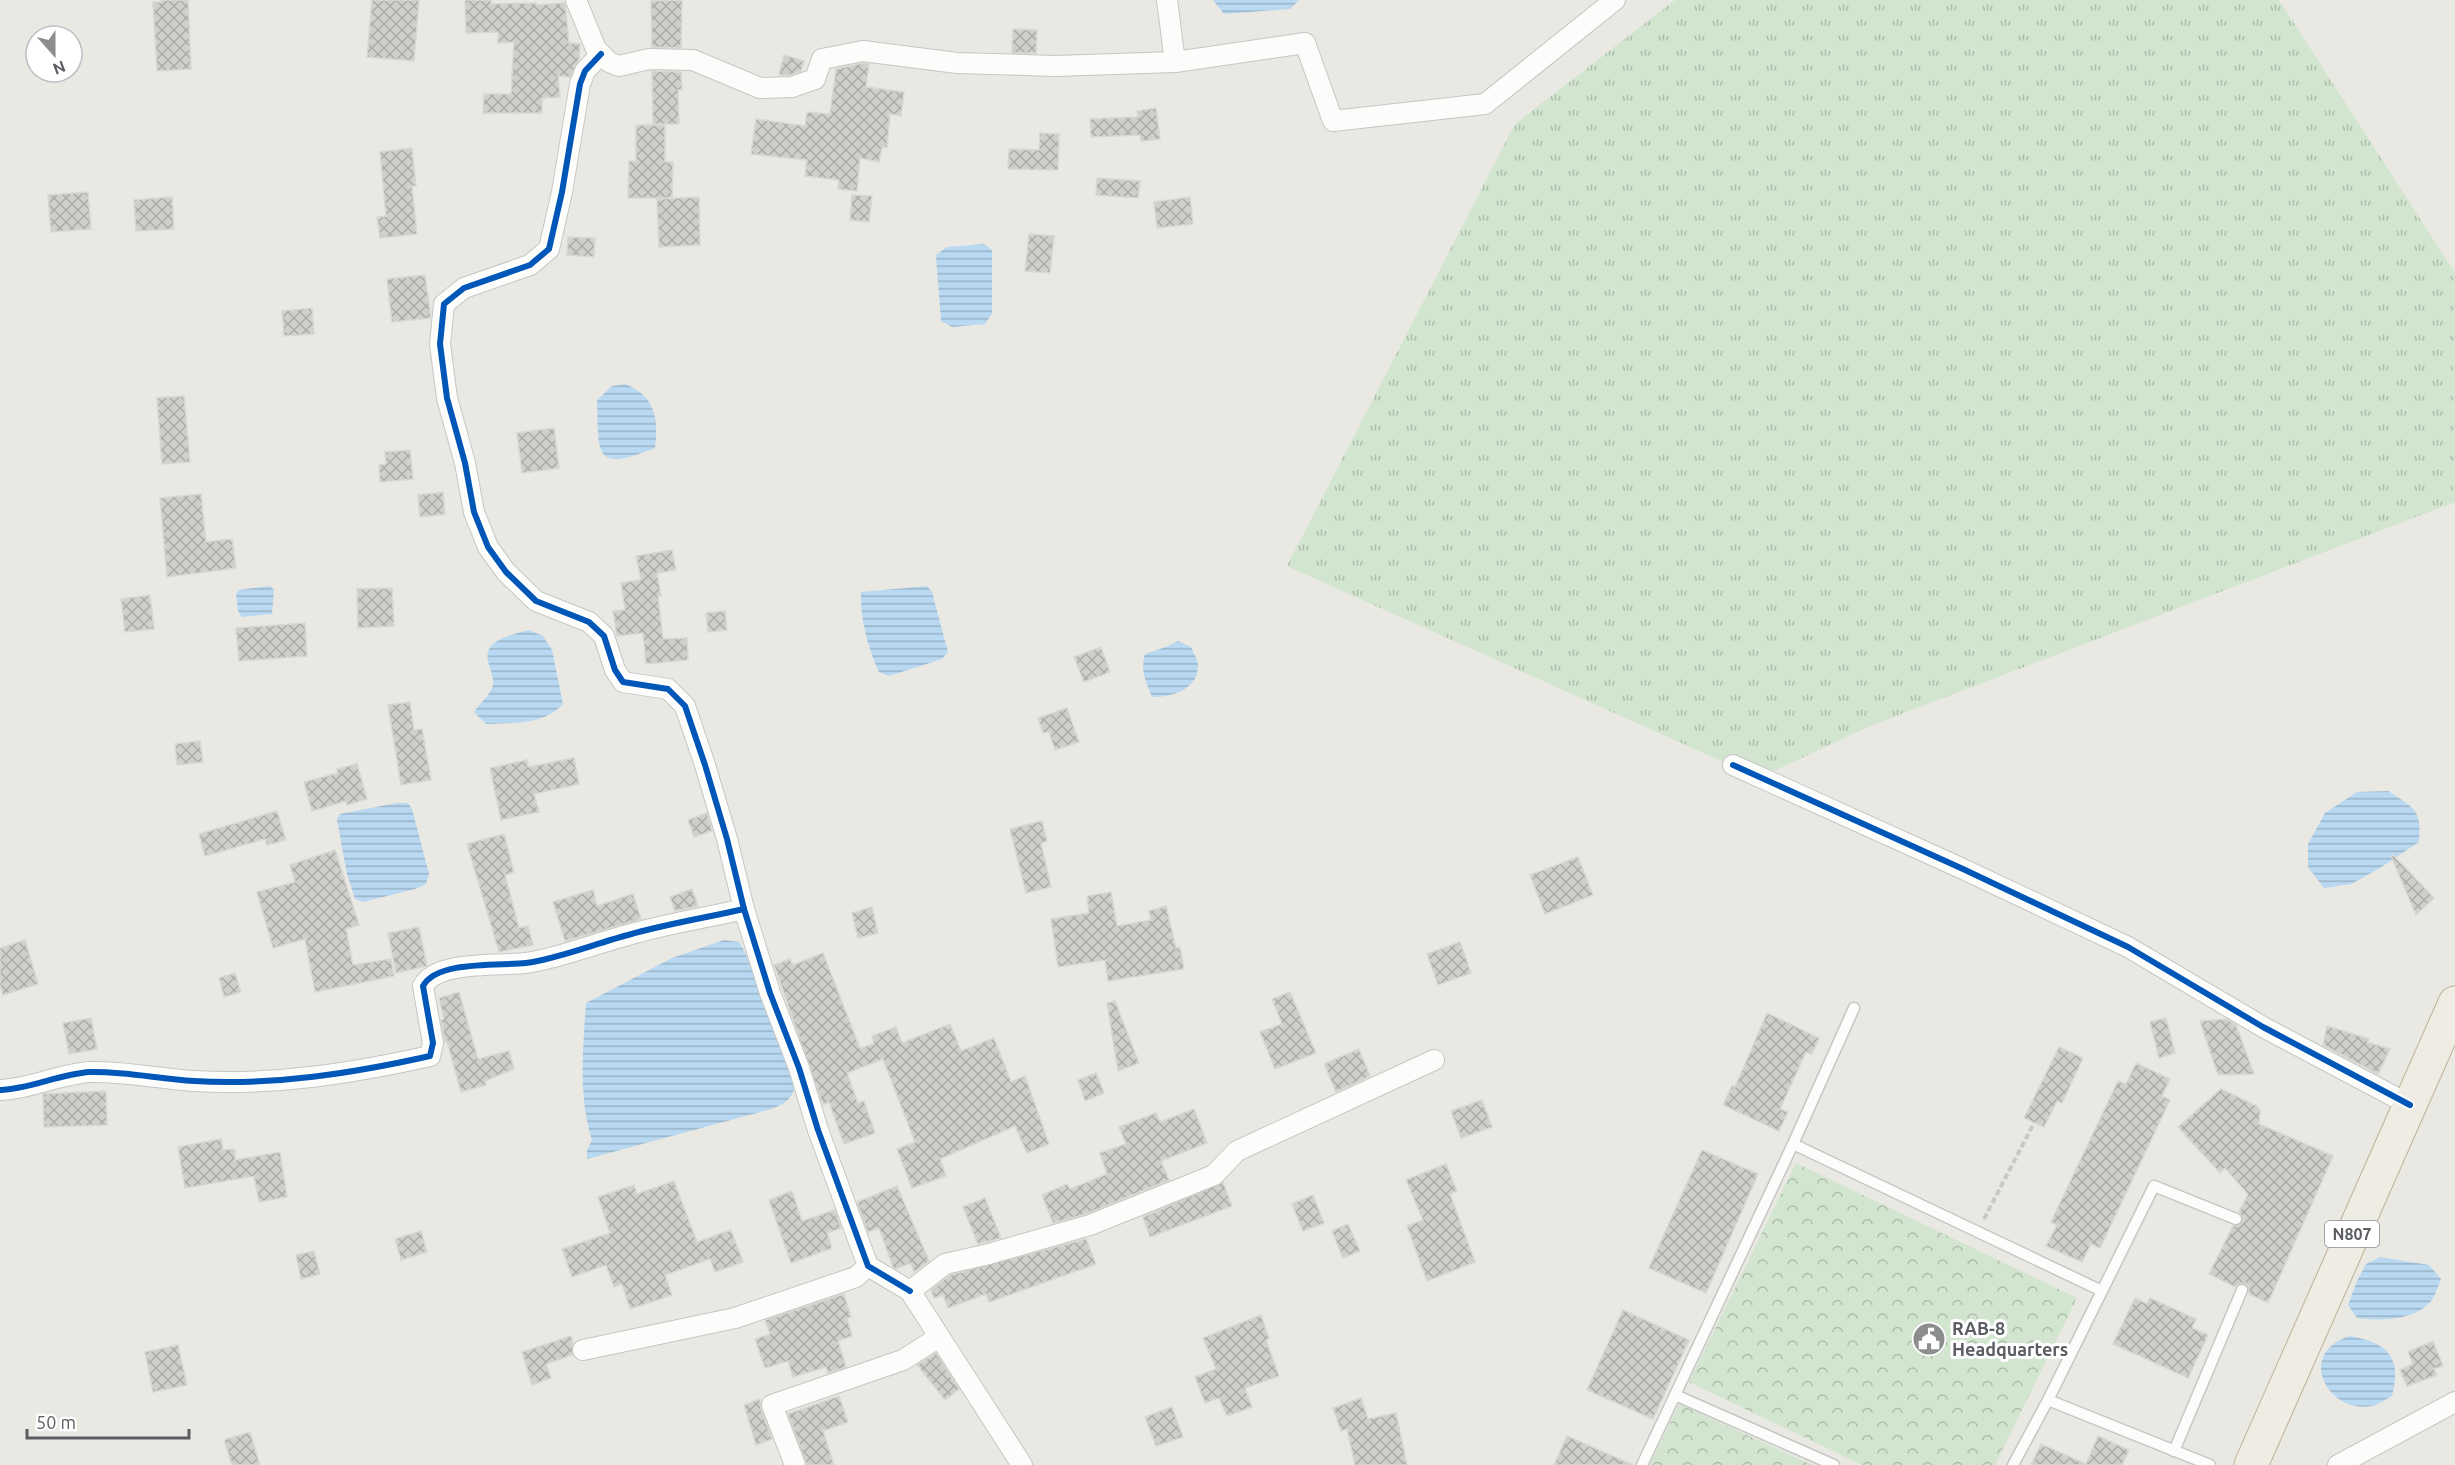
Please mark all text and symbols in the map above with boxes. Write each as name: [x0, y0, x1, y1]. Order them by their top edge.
north arrow: [24, 24, 84, 84]
text: N: [51, 57, 68, 79]
road number: N807: [2325, 1221, 2379, 1247]
place label: RAB-8 Headquarters: [1952, 1318, 2068, 1359]
public building icon: RAB-8 Headquarters: [1911, 1321, 1947, 1357]
scale bar: [27, 1402, 189, 1440]
text: 50 m: [36, 1412, 76, 1432]

